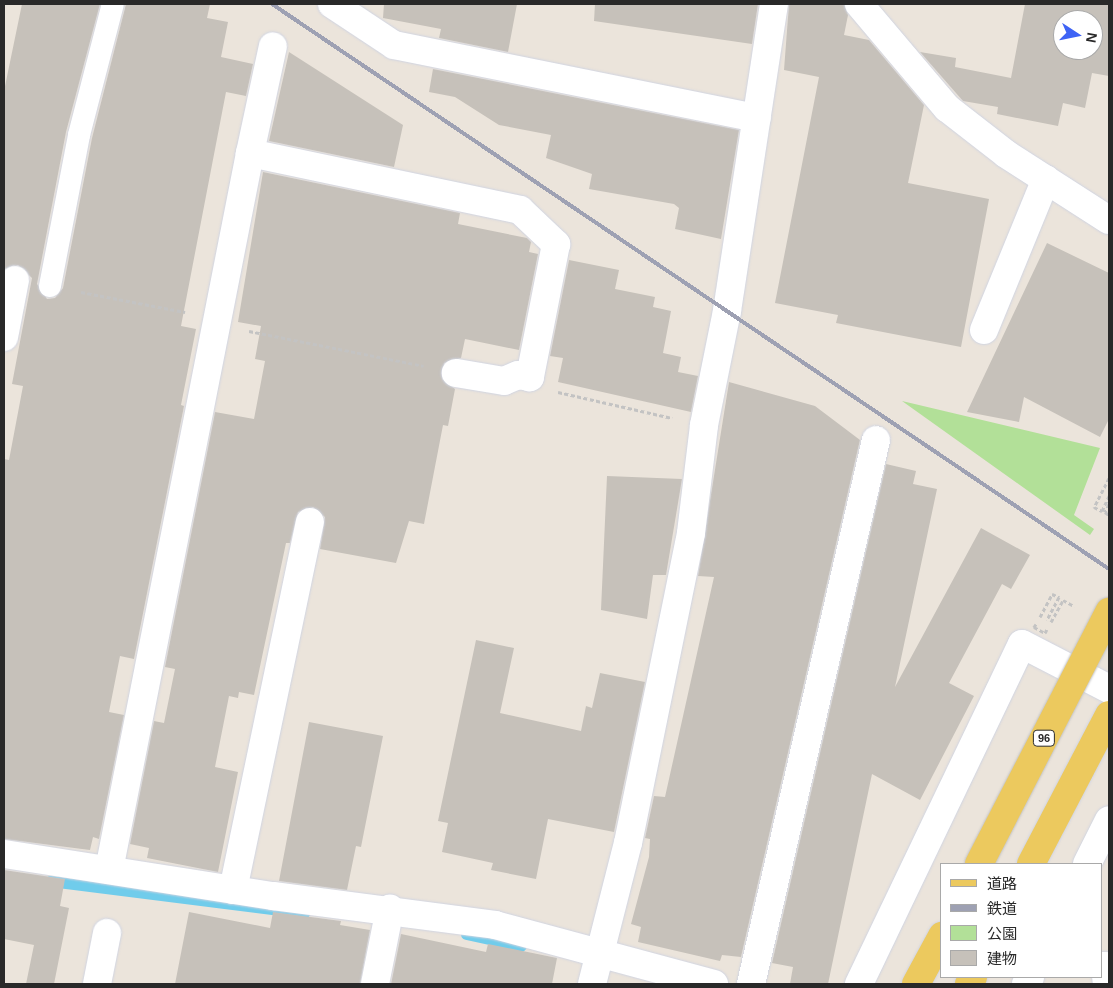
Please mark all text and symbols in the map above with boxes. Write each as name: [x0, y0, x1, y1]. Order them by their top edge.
north arrow: [1053, 10, 1103, 60]
text: N: [1083, 31, 1101, 44]
road number: 96: [1033, 730, 1055, 746]
legend: [940, 863, 1103, 978]
text: 道路: [987, 875, 1017, 892]
text: 鉄道: [987, 900, 1017, 917]
text: 公園: [987, 925, 1017, 942]
text: 建物: [987, 950, 1017, 967]

